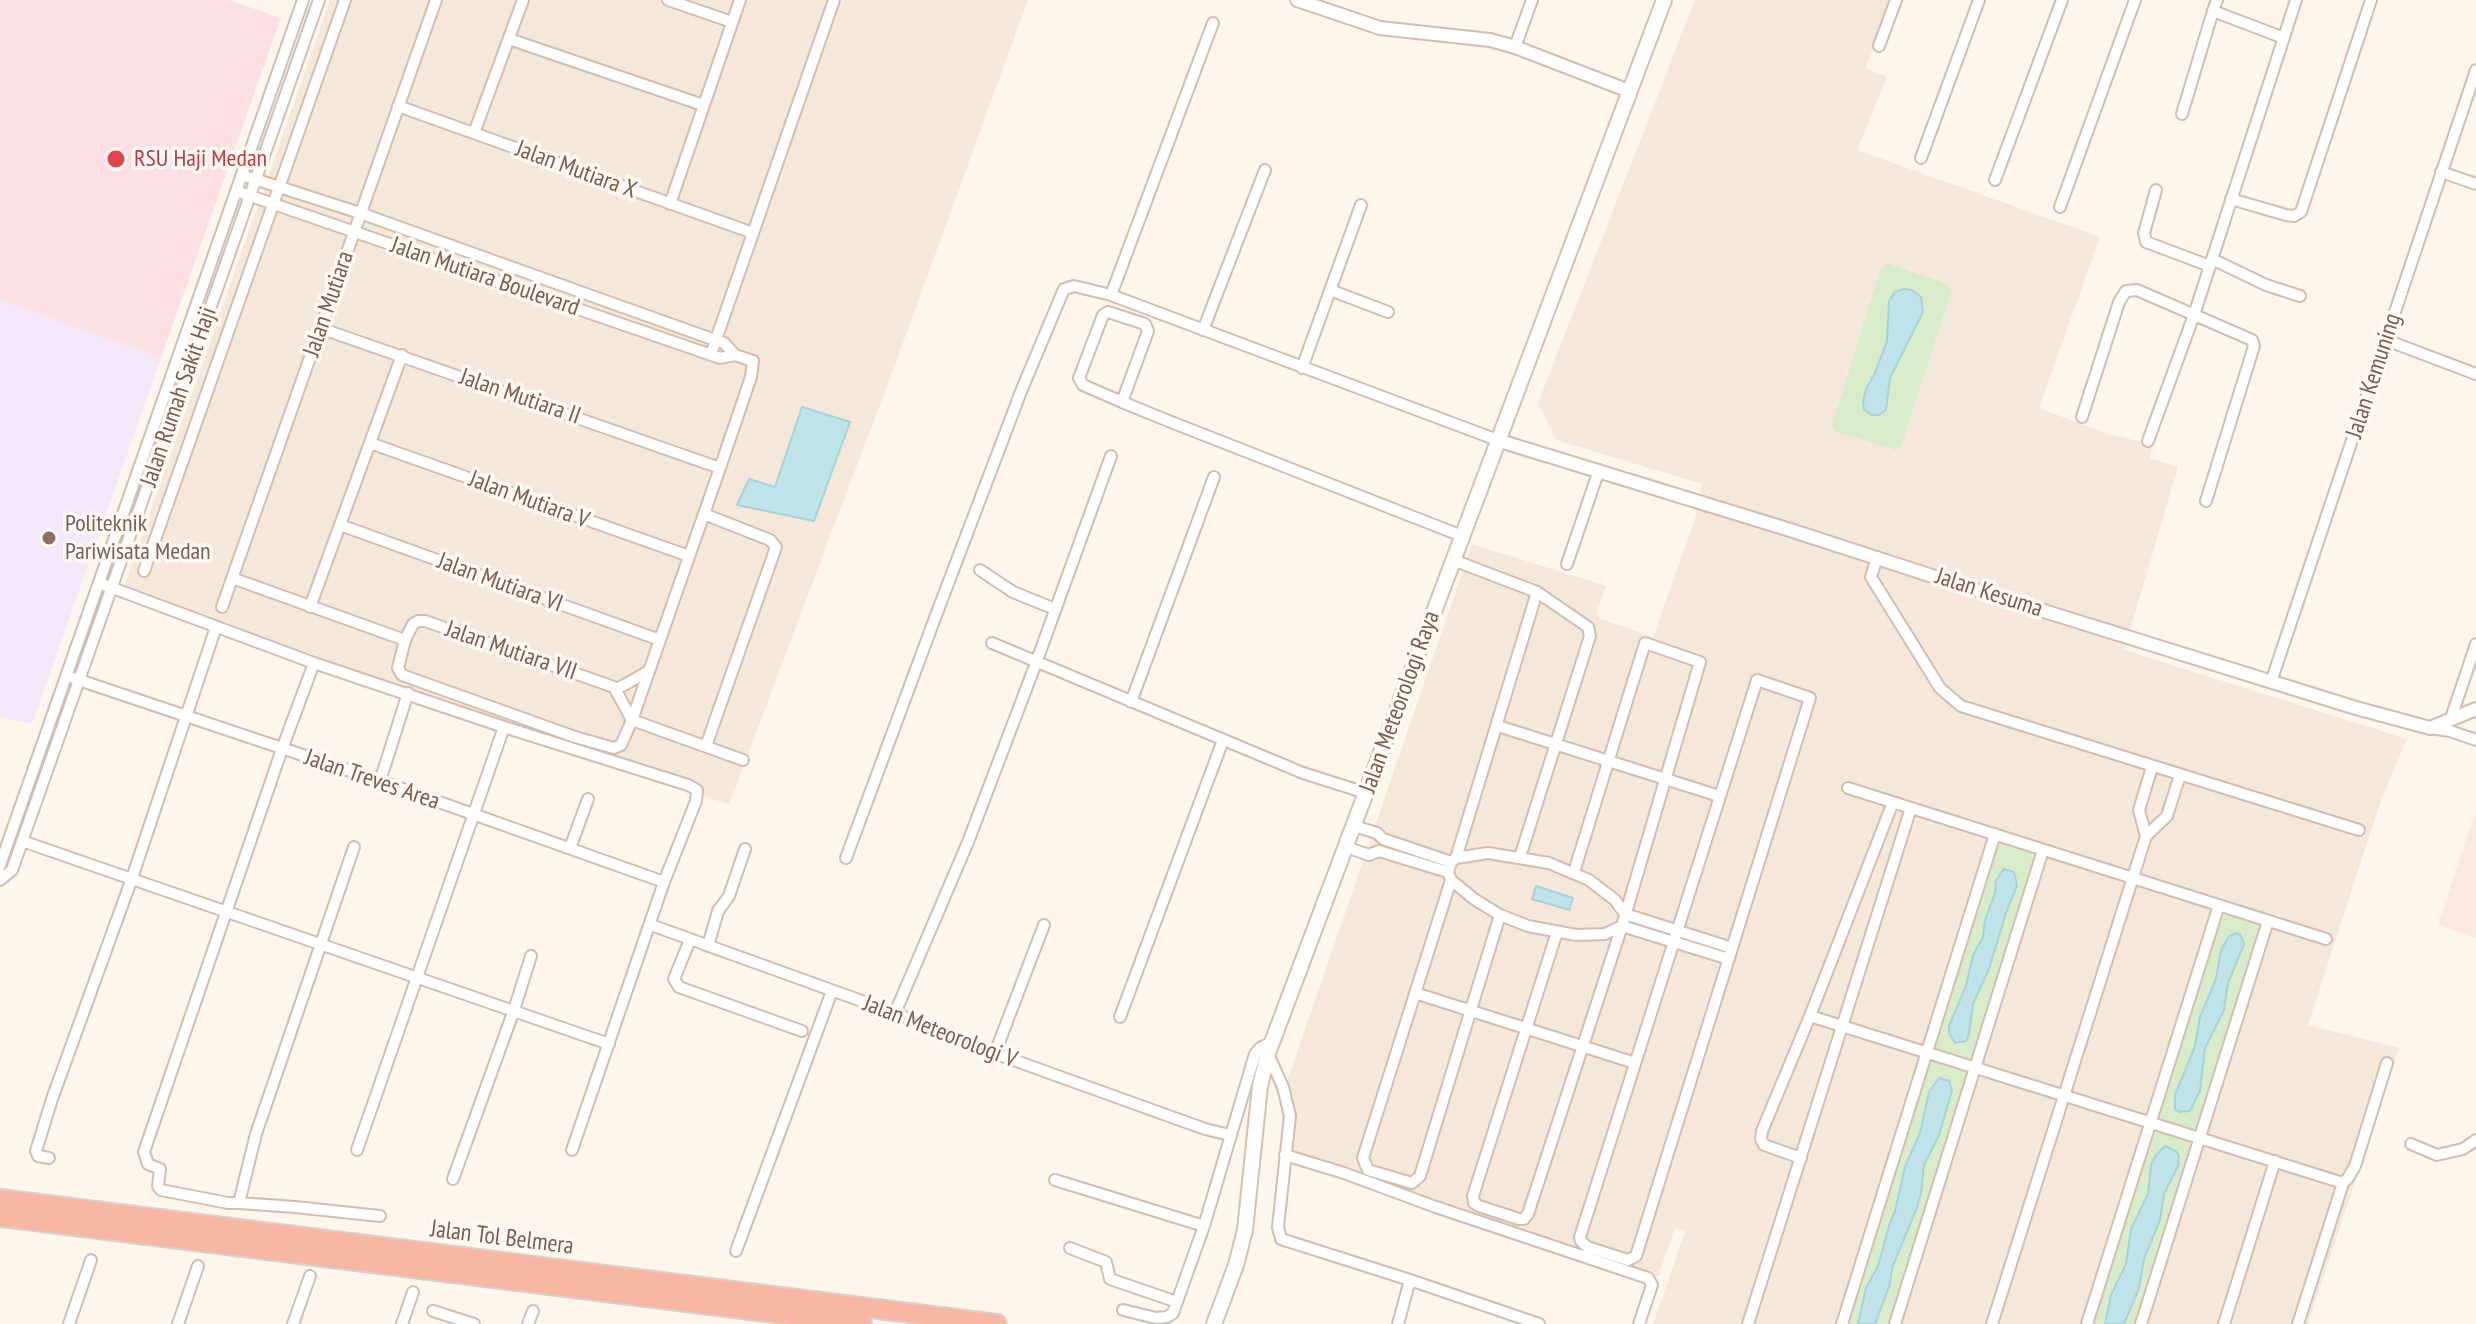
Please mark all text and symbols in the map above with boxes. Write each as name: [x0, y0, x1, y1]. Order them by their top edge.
street label: Jalan Mutiara X: [512, 135, 640, 205]
place label: RSU Haji Medan: [134, 145, 267, 173]
marker: RSU Haji Medan: [105, 148, 127, 170]
street label: Jalan Mutiara Boulevard: [387, 231, 583, 323]
street label: Jalan Mutiara: [298, 248, 360, 360]
street label: Jalan Rumah Sakit Haji: [135, 303, 223, 491]
street label: Jalan Kemuning: [2340, 310, 2408, 442]
street label: Jalan Mutiara II: [456, 363, 584, 431]
street label: Jalan Mutiara V: [465, 465, 593, 535]
place label: Politeknik Pariwisata Medan: [65, 510, 211, 566]
marker: Politeknik Pariwisata Medan: [40, 529, 58, 547]
street label: Jalan Mutiara VI: [433, 547, 567, 619]
street label: Jalan Kesuma: [1932, 562, 2046, 624]
street label: Jalan Meteorologi Raya: [1354, 607, 1446, 797]
street label: Jalan Mutiara VII: [442, 615, 580, 687]
street label: Jalan Treves Area: [301, 743, 443, 817]
street label: Jalan Meteorologi V: [859, 989, 1021, 1075]
street label: Jalan Tol Belmera: [429, 1215, 575, 1261]

